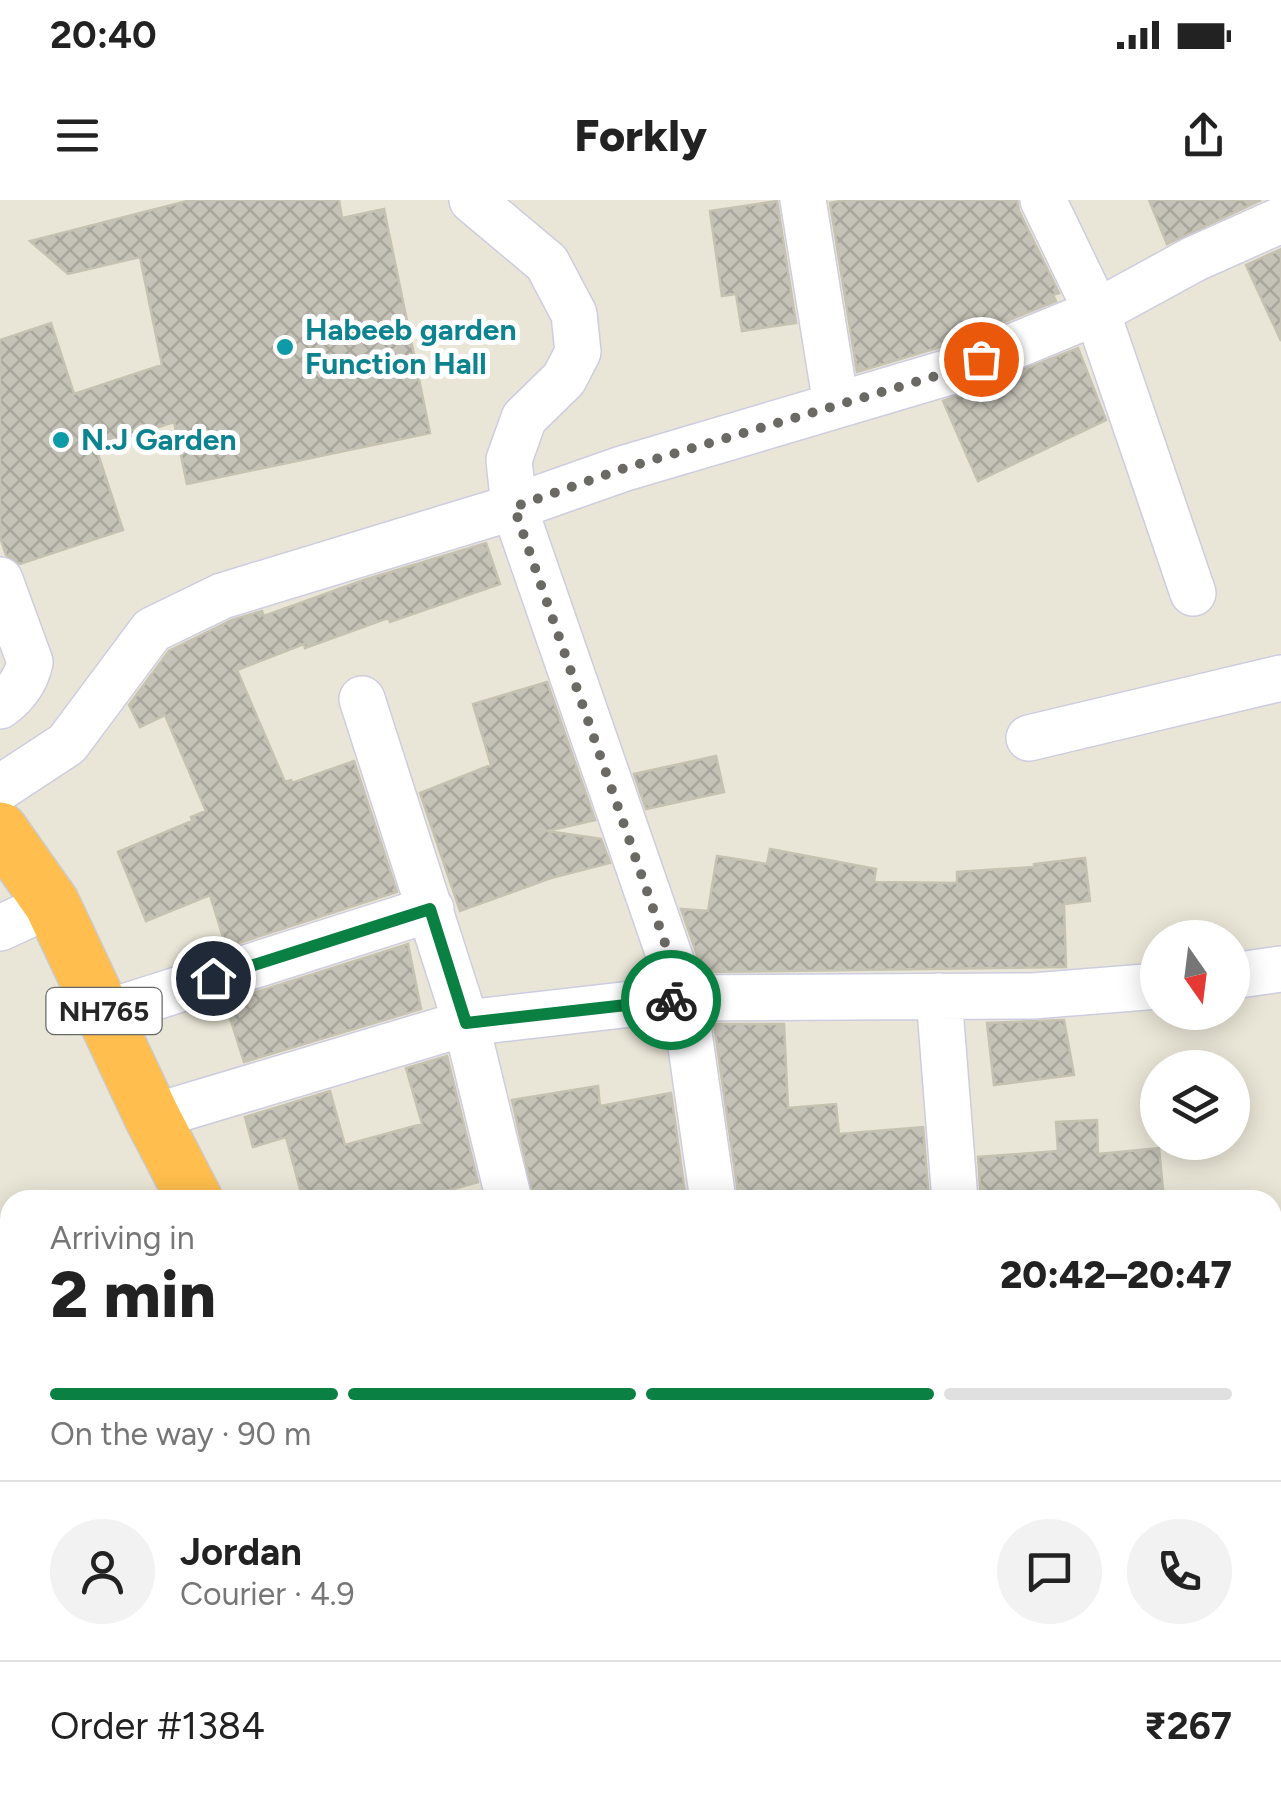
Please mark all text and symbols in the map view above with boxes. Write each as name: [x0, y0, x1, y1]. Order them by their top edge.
text: 20:40: [50, 12, 157, 58]
icon: menu: [50, 108, 105, 163]
text: Forkly: [574, 108, 707, 162]
icon: share: [1176, 108, 1231, 163]
place label: Habeeb garden Function Hall: [305, 311, 517, 382]
pin: [939, 317, 1024, 402]
icon: bag: [954, 332, 1009, 387]
marker: Habeeb garden Function Hall: [274, 336, 296, 358]
place label: N.J Garden: [81, 421, 237, 458]
marker: N.J Garden: [50, 429, 72, 451]
north arrow: [1140, 920, 1250, 1030]
map controls: [1140, 920, 1250, 1160]
pin: [171, 936, 256, 1021]
courier: [621, 950, 721, 1050]
icon: home: [186, 951, 241, 1006]
icon: bike: [644, 973, 699, 1028]
road number: NH765: [46, 988, 162, 1034]
button: layers: [1140, 1050, 1250, 1160]
text: Arriving in: [50, 1219, 195, 1257]
text: 20:42–20:47: [1000, 1252, 1232, 1298]
text: 2 min: [50, 1255, 216, 1333]
text: On the way · 90 m: [50, 1415, 311, 1453]
button: person: [50, 1519, 155, 1624]
button: chat: [997, 1519, 1102, 1624]
button: phone: [1127, 1519, 1232, 1624]
text: Jordan: [180, 1529, 302, 1575]
text: Courier · 4.9: [180, 1575, 355, 1613]
text: Order #1384: [50, 1703, 265, 1749]
text: ₹267: [1144, 1703, 1232, 1749]

